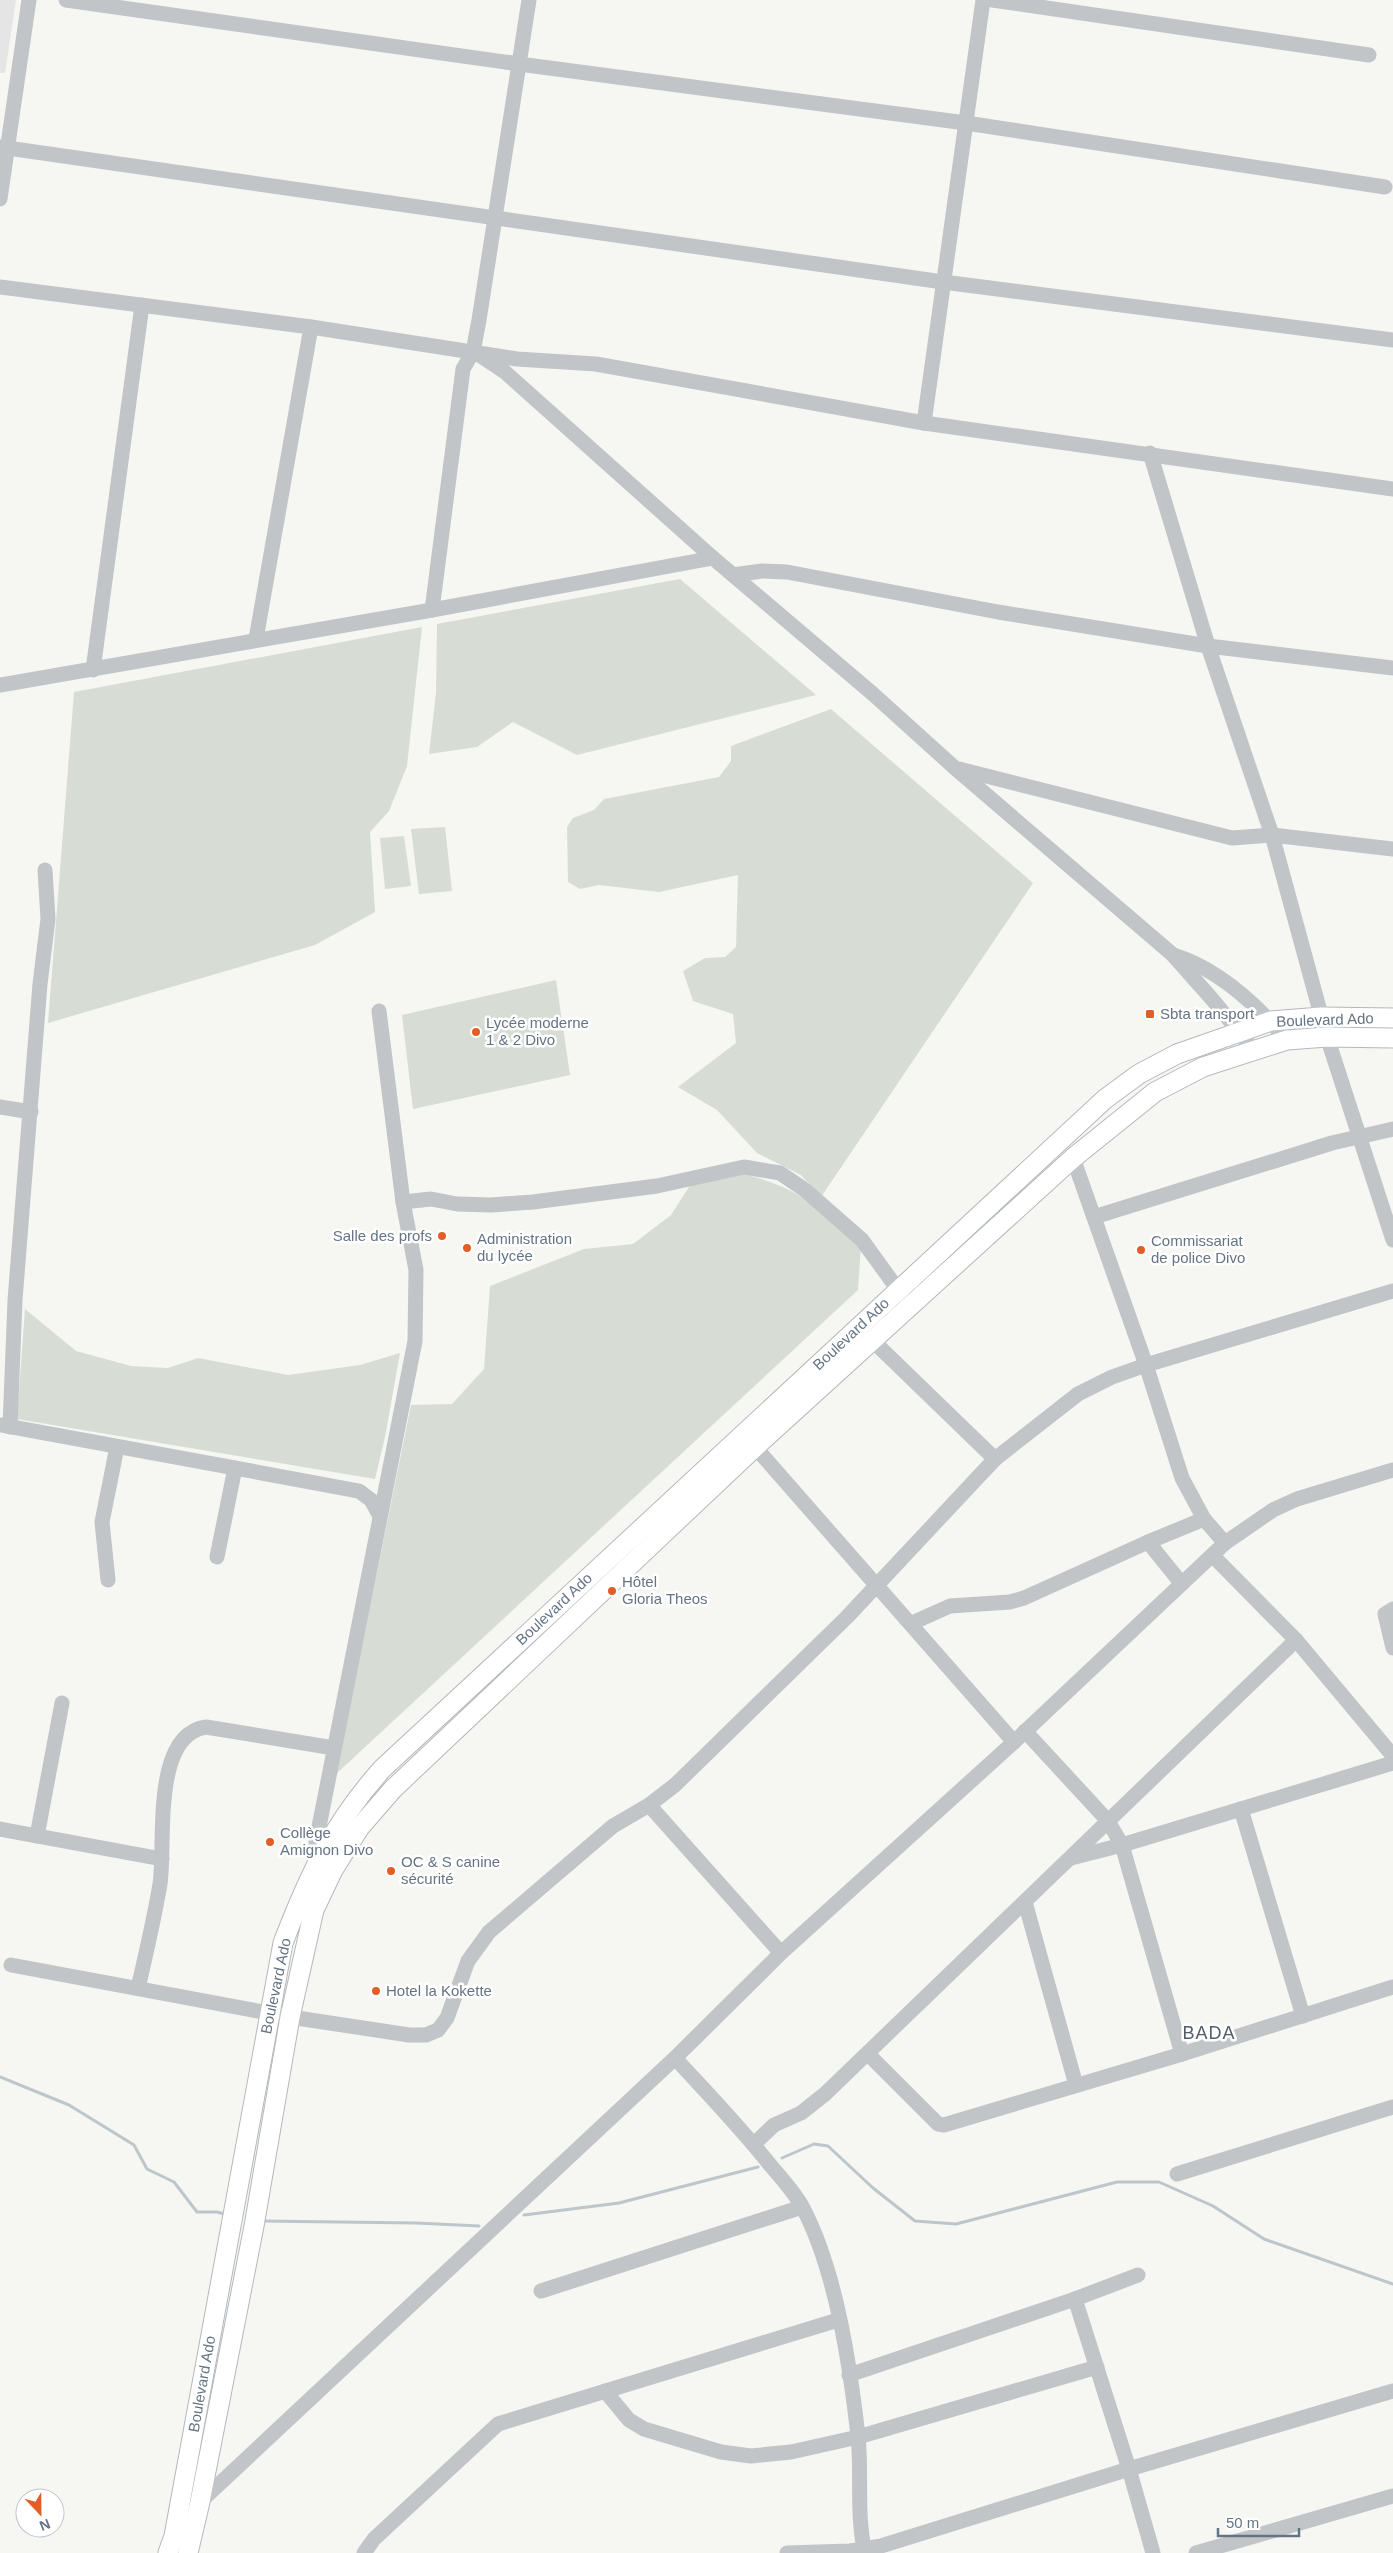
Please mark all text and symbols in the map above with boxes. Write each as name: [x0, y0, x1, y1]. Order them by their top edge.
place label: Sbta transport: [1160, 1005, 1255, 1022]
marker: Sbta transport: [1144, 1008, 1156, 1020]
street label: Boulevard Ado: [1276, 1009, 1374, 1030]
place label: Lycée moderne 1 & 2 Divo: [486, 1014, 589, 1048]
marker: Lycée moderne 1 & 2 Divo: [470, 1026, 482, 1038]
place label: Salle des profs: [333, 1227, 432, 1244]
marker: Salle des profs: [436, 1230, 448, 1242]
place label: Administration du lycée: [477, 1230, 572, 1264]
place label: Commissariat de police Divo: [1151, 1232, 1245, 1266]
marker: Administration du lycée: [461, 1242, 473, 1254]
marker: Commissariat de police Divo: [1135, 1244, 1147, 1256]
street label: Boulevard Ado: [809, 1294, 892, 1373]
street label: Boulevard Ado: [512, 1569, 595, 1648]
place label: Hôtel Gloria Theos: [622, 1573, 708, 1607]
marker: Hôtel Gloria Theos: [606, 1585, 618, 1597]
place label: Collège Amignon Divo: [280, 1824, 373, 1858]
marker: Collège Amignon Divo: [264, 1836, 276, 1848]
place label: OC & S canine sécurité: [401, 1853, 500, 1887]
marker: OC & S canine sécurité: [385, 1865, 397, 1877]
street label: Boulevard Ado: [257, 1936, 294, 2035]
place label: Hotel la Kokette: [386, 1982, 492, 1999]
marker: Hotel la Kokette: [370, 1985, 382, 1997]
district label: BADA: [1182, 2023, 1236, 2043]
street label: Boulevard Ado: [185, 2334, 218, 2433]
north arrow: [15, 2488, 65, 2538]
scale bar: [1218, 2506, 1299, 2538]
text: 50 m: [1226, 2514, 1259, 2531]
text: N: [37, 2516, 53, 2534]

